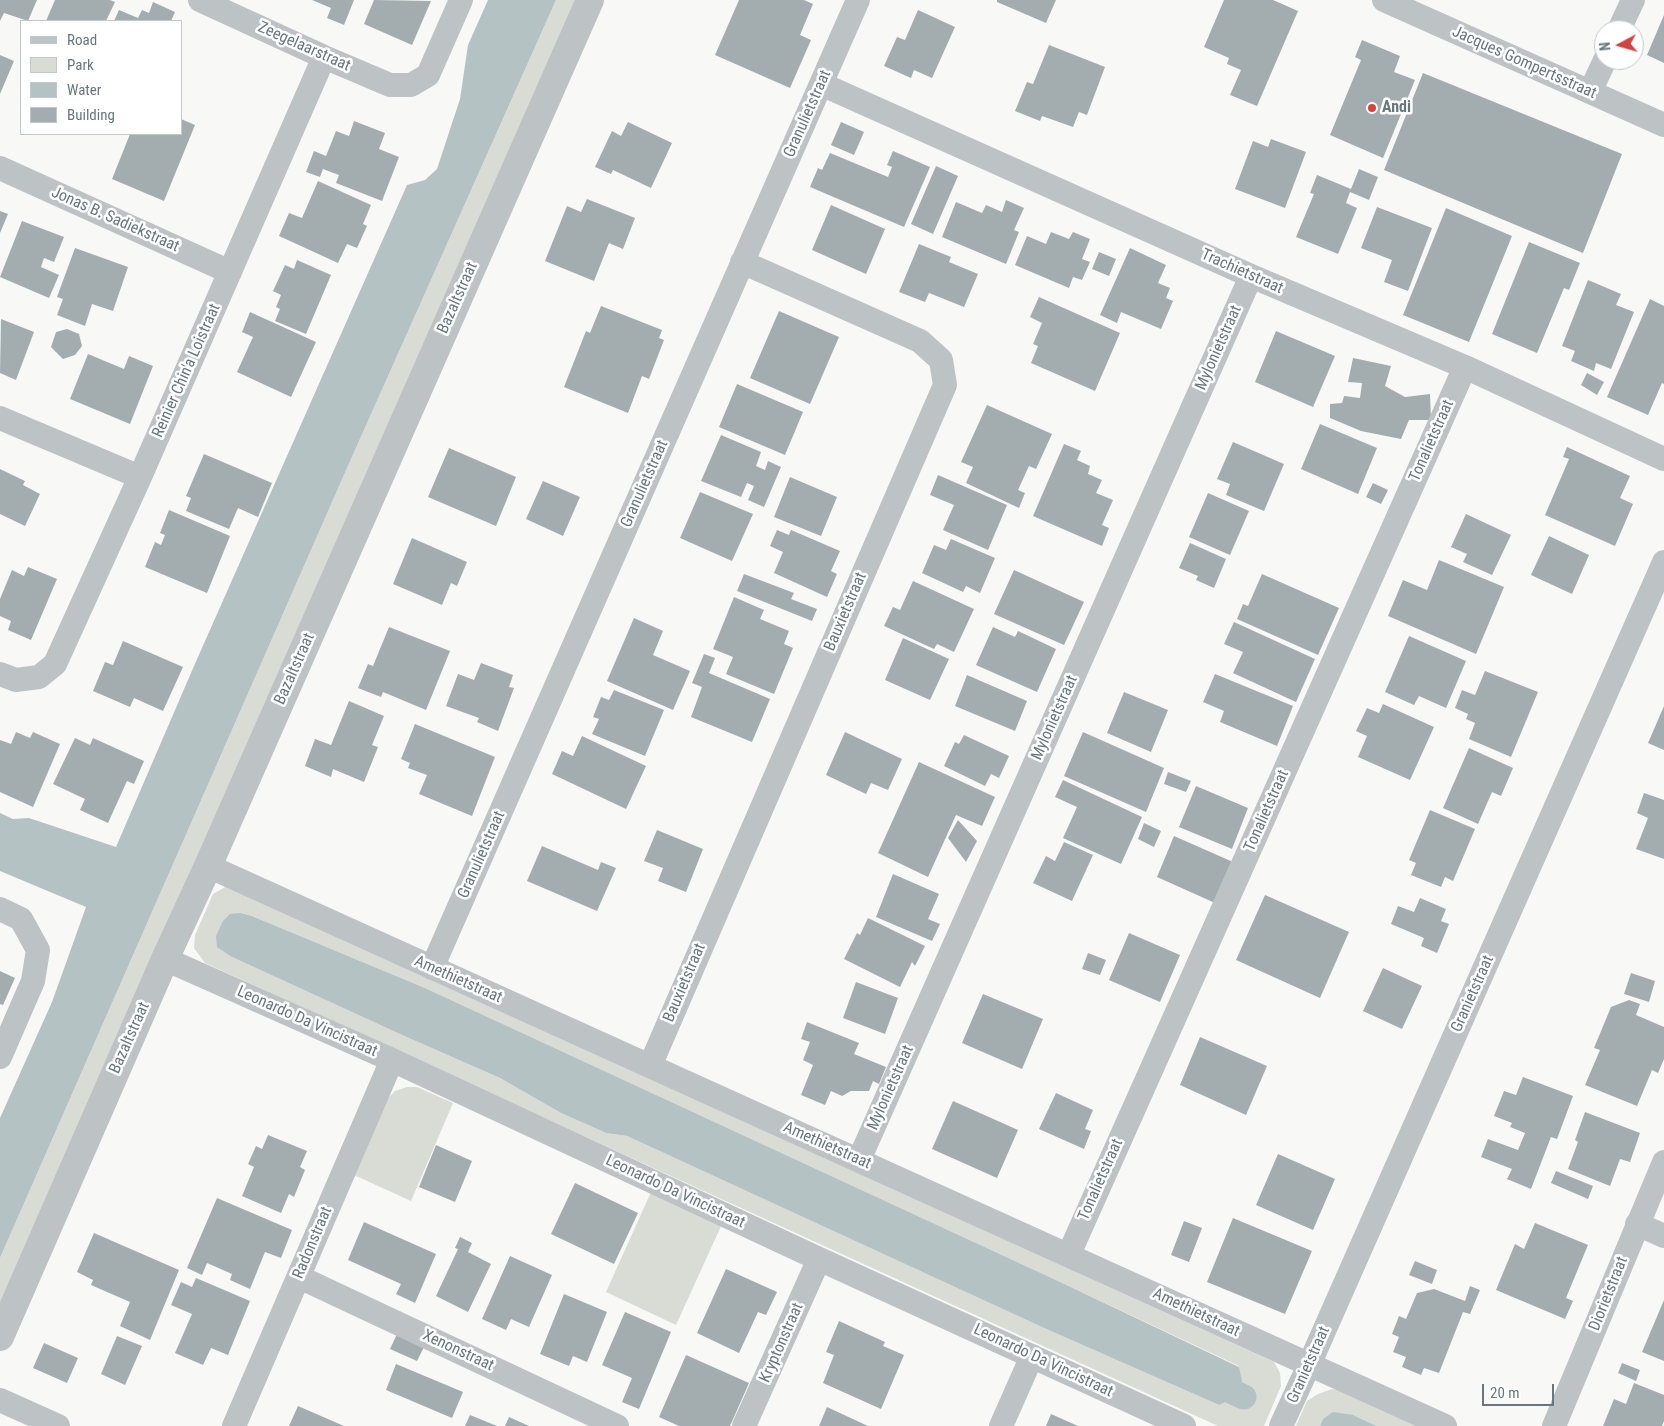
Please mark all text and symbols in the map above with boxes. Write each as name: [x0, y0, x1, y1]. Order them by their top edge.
street label: Zeegelaarstraat: [255, 18, 353, 76]
legend: [20, 20, 182, 135]
north arrow: [1594, 20, 1644, 70]
street label: Jacques Gompertsstraat: [1449, 23, 1599, 103]
text: Road: [67, 31, 97, 49]
text: N: [1597, 41, 1613, 52]
text: Park: [67, 56, 94, 74]
street label: Granulietstraat: [780, 67, 836, 161]
text: Water: [67, 81, 101, 99]
place label: Andi: [1382, 98, 1411, 118]
marker: Andi: [1366, 102, 1378, 114]
text: Building: [67, 106, 115, 124]
street label: Jonas B. Sadiekstraat: [48, 183, 182, 257]
street label: Trachietstraat: [1198, 245, 1286, 299]
street label: Bazaltstraat: [434, 259, 482, 337]
street label: Reinier Chin'a Loistraat: [149, 301, 225, 441]
street label: Mylonietstraat: [1192, 303, 1246, 393]
street label: Tonalietstraat: [1405, 397, 1459, 485]
street label: Granulietstraat: [617, 437, 673, 531]
street label: Bauxietstraat: [821, 570, 871, 654]
street label: Bazaltstraat: [271, 630, 319, 708]
street label: Mylonietstraat: [1028, 673, 1082, 763]
street label: Tonalietstraat: [1240, 767, 1294, 855]
street label: Granulietstraat: [454, 808, 510, 902]
street label: Bauxietstraat: [660, 941, 710, 1025]
street label: Amethietstraat: [411, 952, 505, 1008]
street label: Granietstraat: [1448, 953, 1498, 1035]
street label: Leonardo Da Vincistraat: [234, 982, 380, 1062]
street label: Bazaltstraat: [106, 999, 154, 1077]
street label: Mylonietstraat: [864, 1043, 918, 1133]
street label: Amethietstraat: [780, 1118, 874, 1174]
street label: Tonalietstraat: [1074, 1136, 1128, 1224]
street label: Leonardo Da Vincistraat: [602, 1151, 748, 1233]
street label: Radonstraat: [289, 1204, 337, 1282]
street label: Diorietstraat: [1585, 1254, 1633, 1334]
street label: Amethietstraat: [1149, 1284, 1243, 1342]
street label: Kryptonstraat: [756, 1300, 808, 1386]
street label: Leonardo Da Vincistraat: [970, 1320, 1116, 1402]
street label: Granietstraat: [1284, 1324, 1334, 1406]
street label: Xenonstraat: [419, 1326, 497, 1376]
scale bar: [1484, 1374, 1556, 1406]
text: 20 m: [1490, 1384, 1520, 1402]

